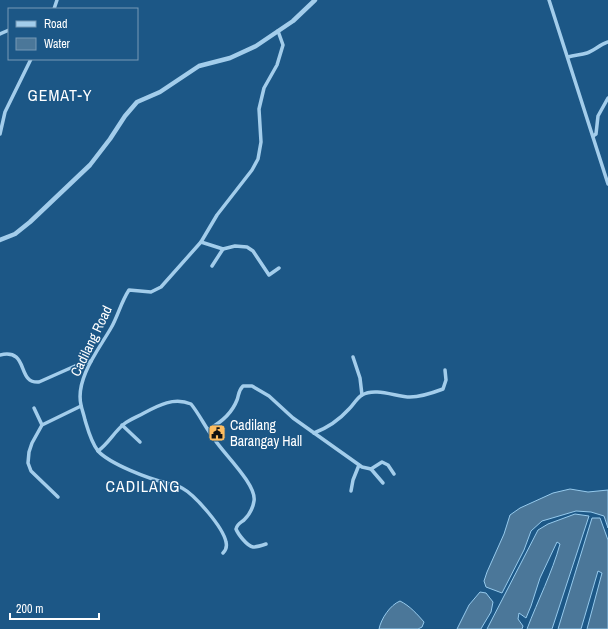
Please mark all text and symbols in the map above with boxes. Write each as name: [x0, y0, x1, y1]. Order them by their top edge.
legend: [8, 8, 138, 60]
text: Road: [44, 16, 68, 32]
text: Water: [44, 36, 71, 52]
district label: GEMAT-Y: [27, 84, 93, 106]
street label: Cadilang Road: [66, 303, 116, 379]
place label: Cadilang Barangay Hall: [230, 416, 302, 450]
public building icon: Cadilang Barangay Hall: [207, 423, 227, 443]
district label: CADILANG: [105, 475, 181, 497]
scale bar: [10, 595, 99, 621]
text: 200 m: [16, 601, 43, 617]

